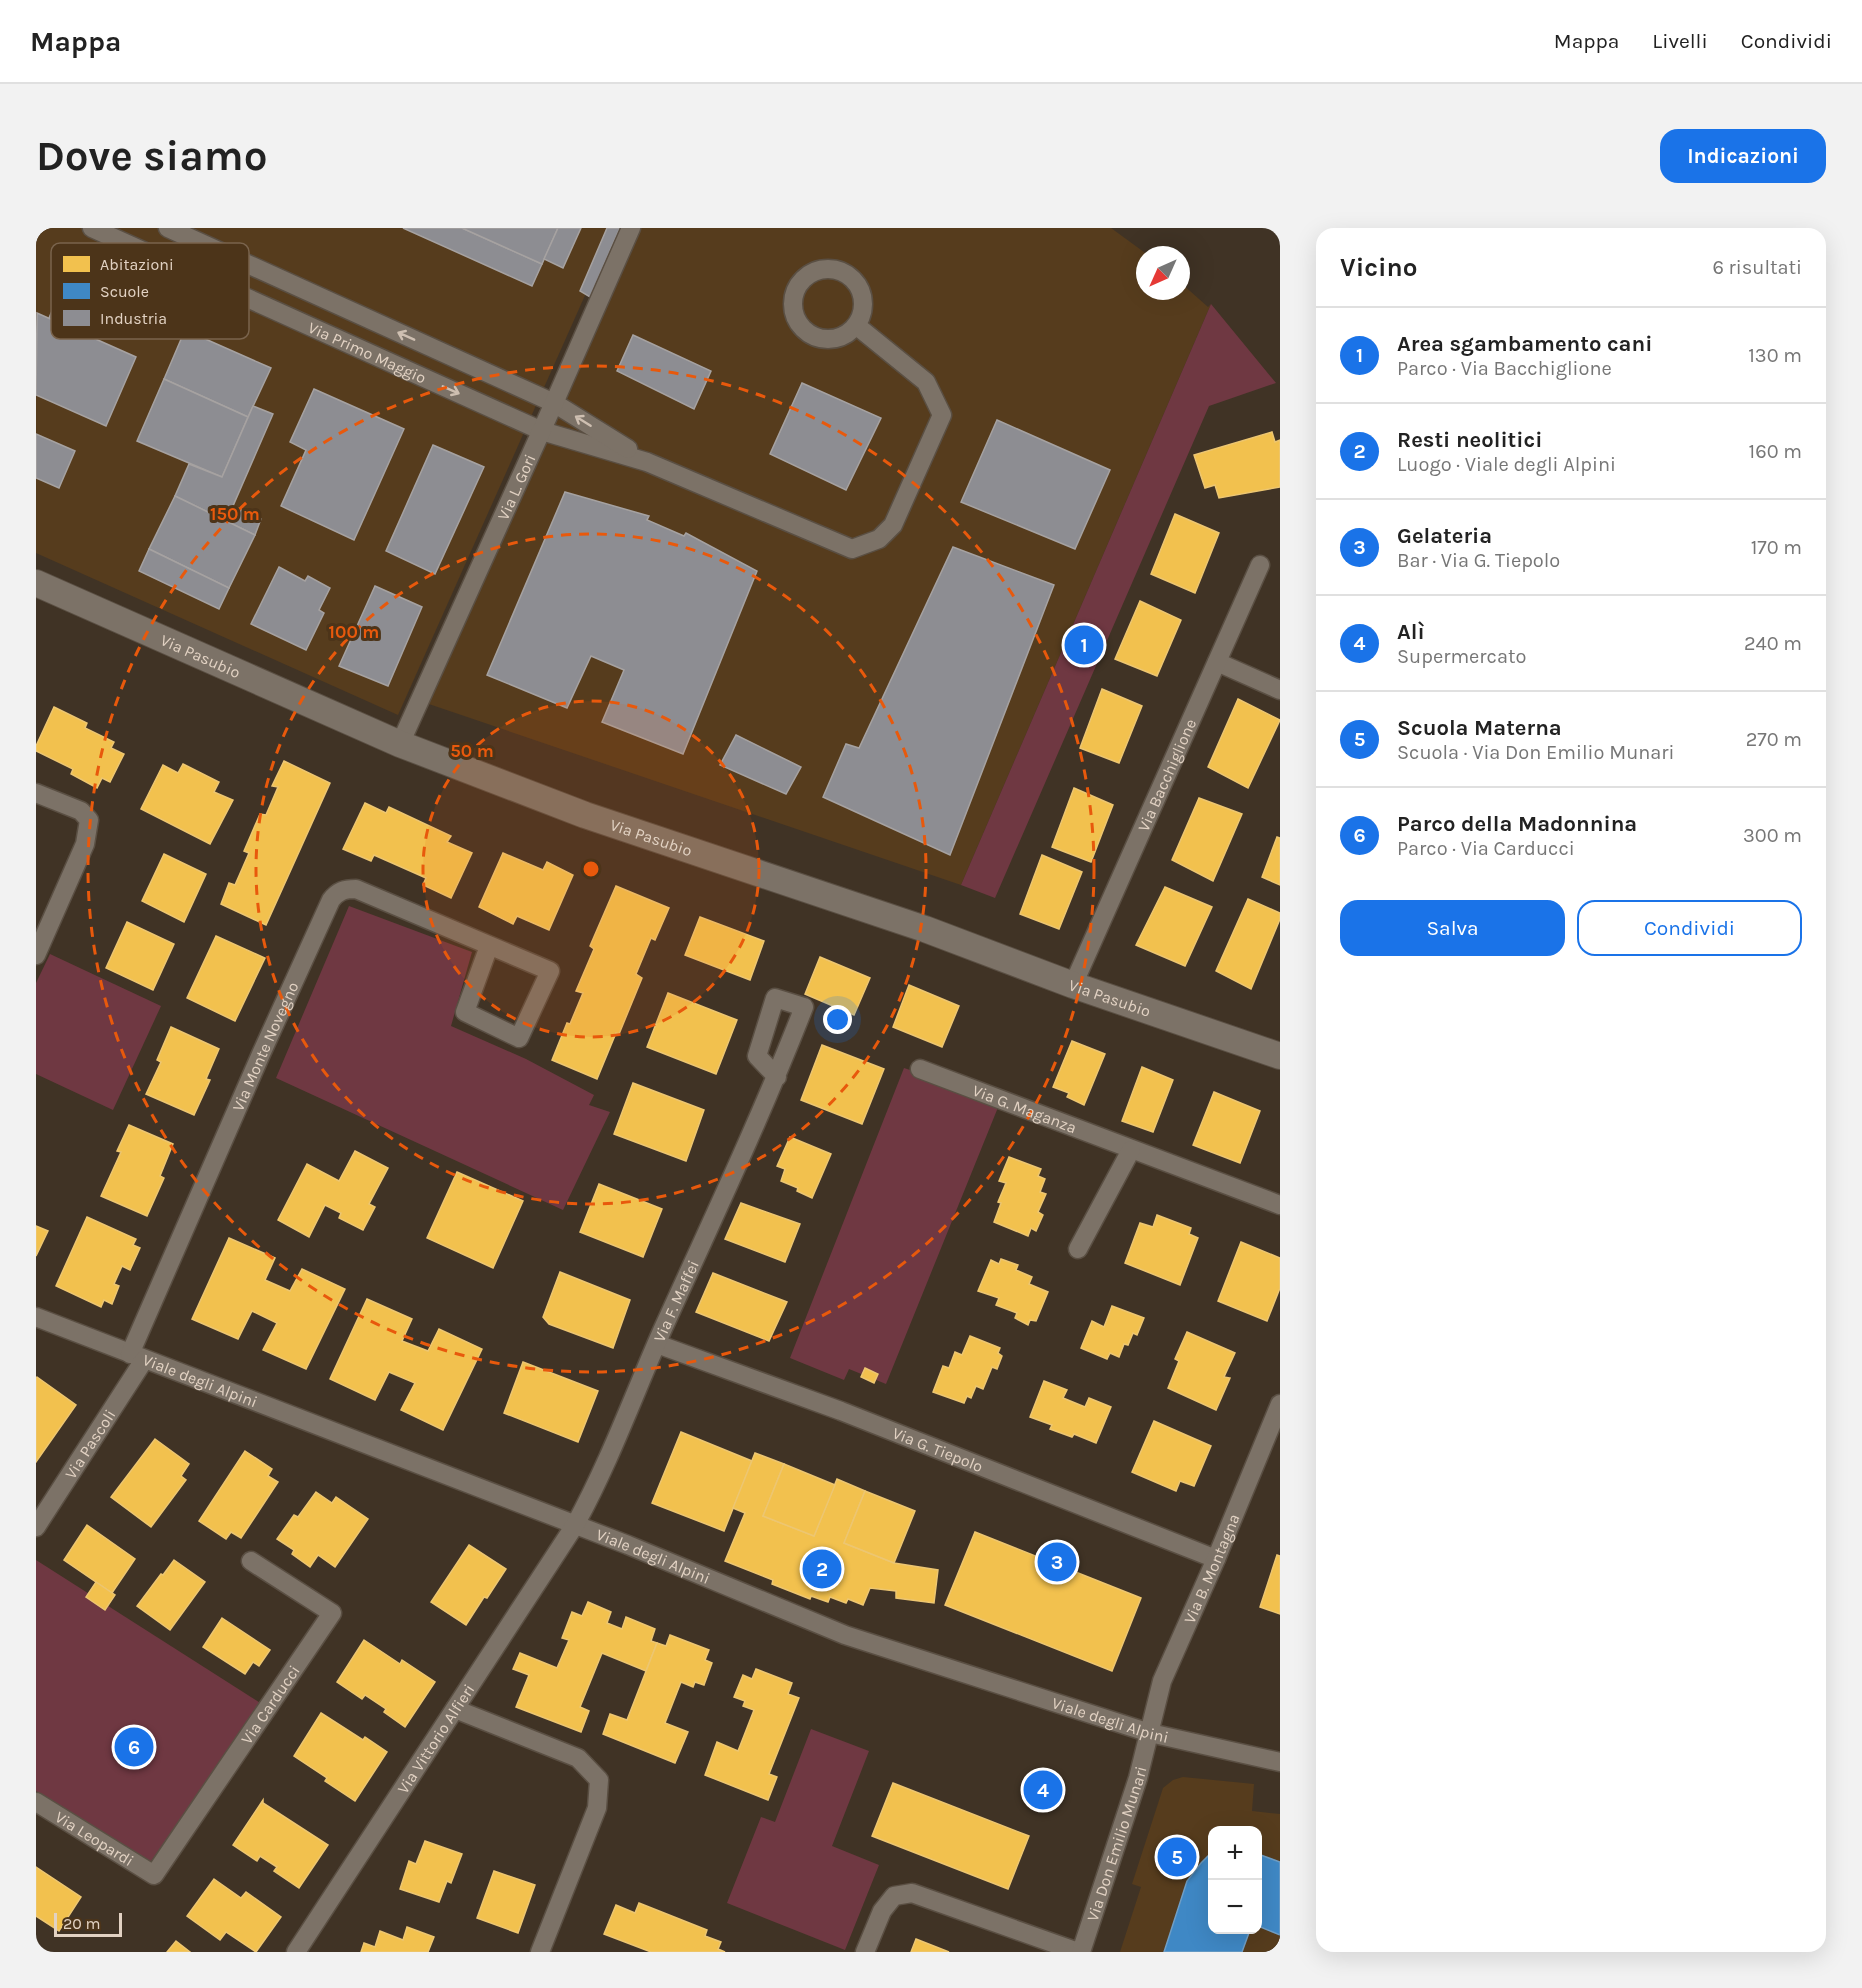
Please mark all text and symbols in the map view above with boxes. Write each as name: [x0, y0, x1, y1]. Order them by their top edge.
text: Mappa: [30, 25, 121, 58]
text: Mappa: [1554, 29, 1619, 53]
text: Livelli: [1652, 29, 1708, 53]
text: Condividi: [1741, 29, 1832, 53]
button: Indicazioni: [1660, 129, 1826, 183]
text: Dove siamo: [36, 131, 267, 181]
legend: [51, 243, 249, 339]
north arrow: [1136, 246, 1190, 300]
text: Vicino: [1340, 252, 1417, 283]
text: Abitazioni: [100, 255, 174, 274]
text: 6 risultati: [1712, 256, 1802, 279]
text: Scuole: [100, 282, 149, 301]
text: Industria: [100, 309, 167, 328]
street label: Via Primo Maggio: [305, 318, 429, 387]
one-way arrow: [397, 330, 415, 341]
text: Area sgambamento cani: [1397, 331, 1652, 357]
text: 1: [1356, 344, 1363, 367]
text: 130 m: [1748, 344, 1802, 367]
text: Parco · Via Bacchiglione: [1397, 357, 1612, 380]
one-way arrow: [442, 385, 460, 396]
one-way arrow: [575, 415, 592, 427]
text: Resti neolitici: [1397, 427, 1542, 453]
text: 2: [1353, 440, 1366, 463]
text: 160 m: [1749, 440, 1802, 463]
street label: Via L. Gori: [493, 451, 540, 523]
text: Luogo · Viale degli Alpini: [1397, 453, 1616, 476]
text: 150 m: [210, 503, 260, 525]
text: Gelateria: [1397, 523, 1492, 549]
text: 3: [1353, 536, 1366, 559]
text: 170 m: [1751, 536, 1802, 559]
text: Bar · Via G. Tiepolo: [1397, 549, 1560, 572]
text: Alì: [1397, 619, 1425, 645]
text: 100 m: [329, 621, 379, 643]
pin: 1: [1064, 622, 1104, 668]
street label: Via Pasubio: [158, 630, 243, 682]
text: 4: [1354, 632, 1365, 655]
text: 240 m: [1744, 632, 1802, 655]
text: Supermercato: [1397, 645, 1526, 668]
text: Scuola Materna: [1397, 715, 1562, 741]
street label: Via Bacchiglione: [1134, 716, 1200, 834]
text: 5: [1354, 728, 1365, 751]
text: 270 m: [1746, 728, 1802, 751]
text: 50 m: [450, 740, 494, 762]
text: Scuola · Via Don Emilio Munari: [1397, 741, 1675, 764]
text: Parco della Madonnina: [1397, 811, 1637, 837]
street label: Via Pasubio: [608, 815, 694, 860]
text: 6: [1353, 824, 1366, 847]
text: 300 m: [1743, 824, 1802, 847]
text: Parco · Via Carducci: [1397, 837, 1575, 860]
centre of rings: [581, 859, 601, 879]
button: Salva: [1340, 900, 1565, 956]
button: Condividi: [1577, 900, 1802, 956]
street label: Via Pasubio: [1066, 975, 1153, 1021]
street label: Via Monte Novegno: [228, 979, 303, 1114]
your location: [823, 1005, 852, 1034]
street label: Via G. Maganza: [970, 1081, 1079, 1137]
street label: Via F. Maffei: [649, 1257, 703, 1345]
street label: Viale degli Alpini: [140, 1350, 260, 1411]
street label: Via Pascoli: [61, 1406, 120, 1482]
street label: Via G. Tiepolo: [890, 1423, 986, 1476]
street label: Via B. Montagna: [1180, 1511, 1244, 1626]
street label: Viale degli Alpini: [594, 1525, 713, 1588]
pin: 3: [1038, 1540, 1076, 1584]
pin: 2: [802, 1546, 842, 1592]
street label: Via Carducci: [237, 1662, 304, 1748]
street label: Via Vittorio Alfieri: [393, 1680, 479, 1797]
street label: Viale degli Alpini: [1050, 1693, 1170, 1747]
pin: 6: [114, 1724, 154, 1769]
street label: Via Don Emilio Munari: [1083, 1764, 1151, 1924]
pin: 4: [1024, 1768, 1062, 1812]
street label: Via Leopardi: [52, 1807, 137, 1870]
map controls: [1208, 1826, 1262, 1934]
button: +: [1208, 1826, 1262, 1880]
pin: 5: [1158, 1834, 1196, 1880]
button: −: [1208, 1880, 1262, 1934]
scale bar: [54, 1910, 122, 1938]
text: 20 m: [63, 1914, 101, 1933]

